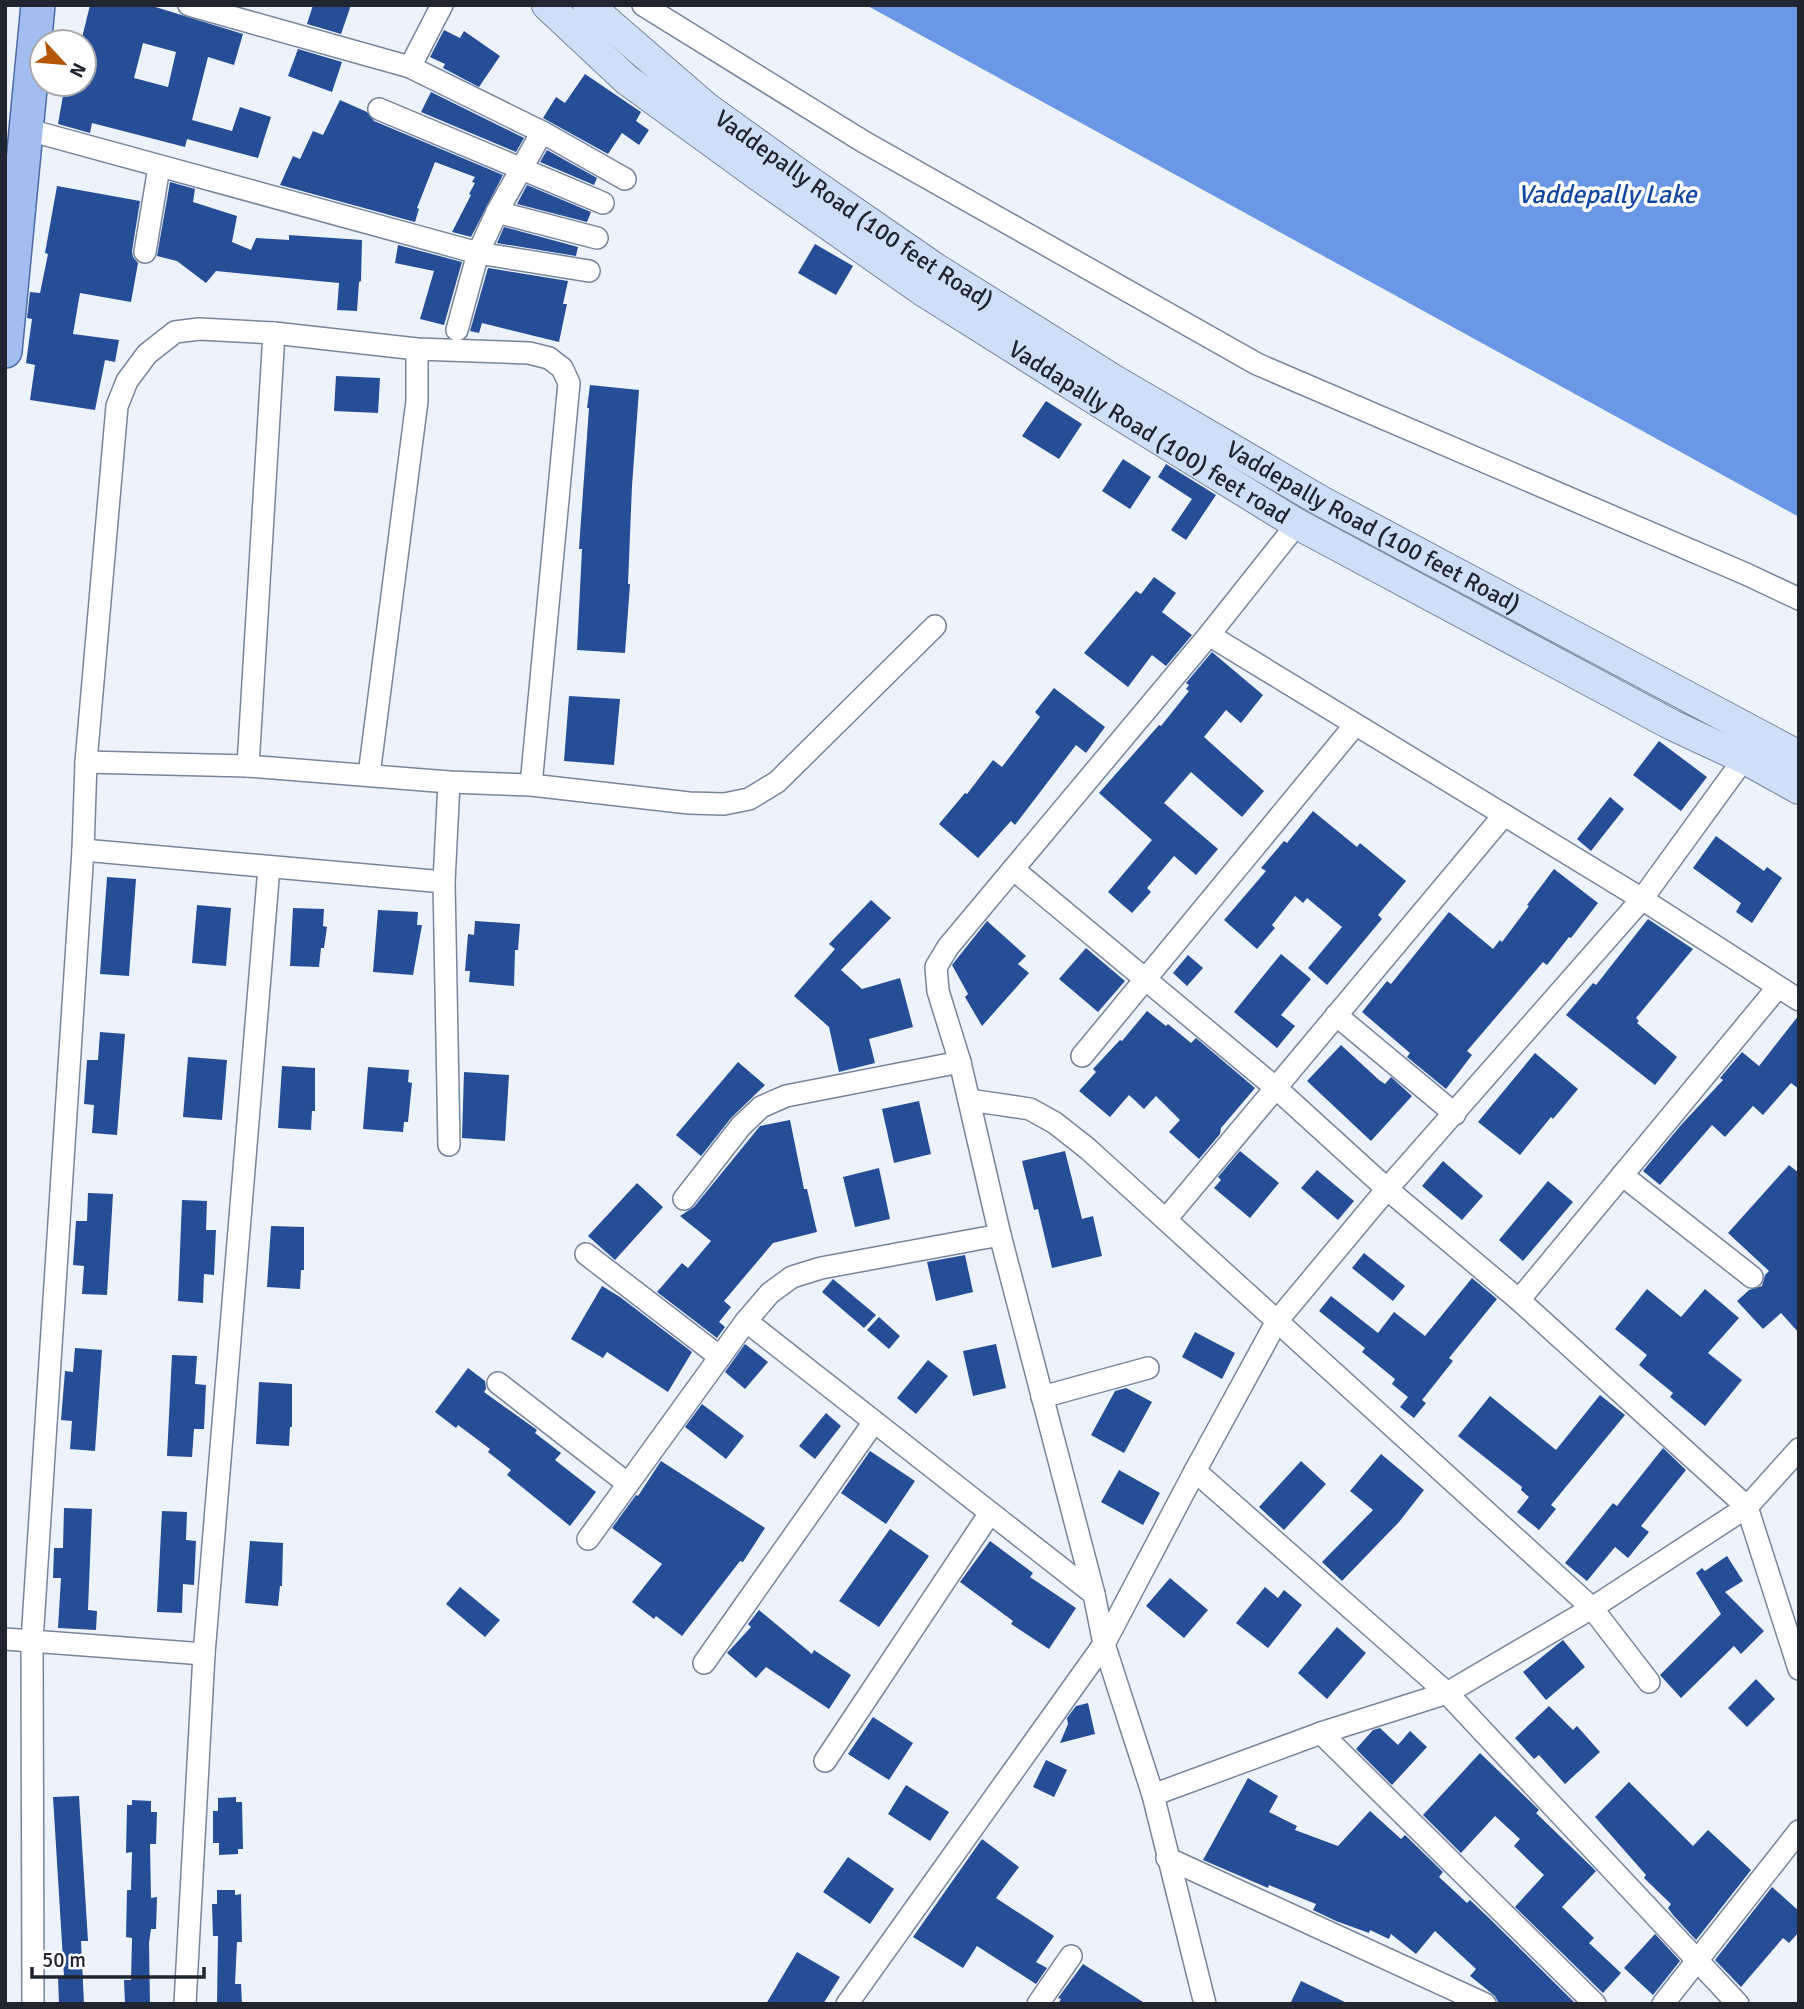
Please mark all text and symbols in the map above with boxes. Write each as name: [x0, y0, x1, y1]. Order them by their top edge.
north arrow: [28, 28, 98, 98]
text: N: [64, 59, 91, 81]
street label: Vaddepally Road (100 feet Road): [709, 103, 999, 316]
water label: Vaddepally Lake: [1517, 179, 1699, 211]
street label: Vaddapally Road (100) feet road: [1003, 334, 1295, 531]
street label: Vaddepally Road (100 feet Road): [1221, 434, 1525, 620]
scale bar: [32, 1936, 203, 1980]
text: 50 m: [42, 1947, 86, 1973]

